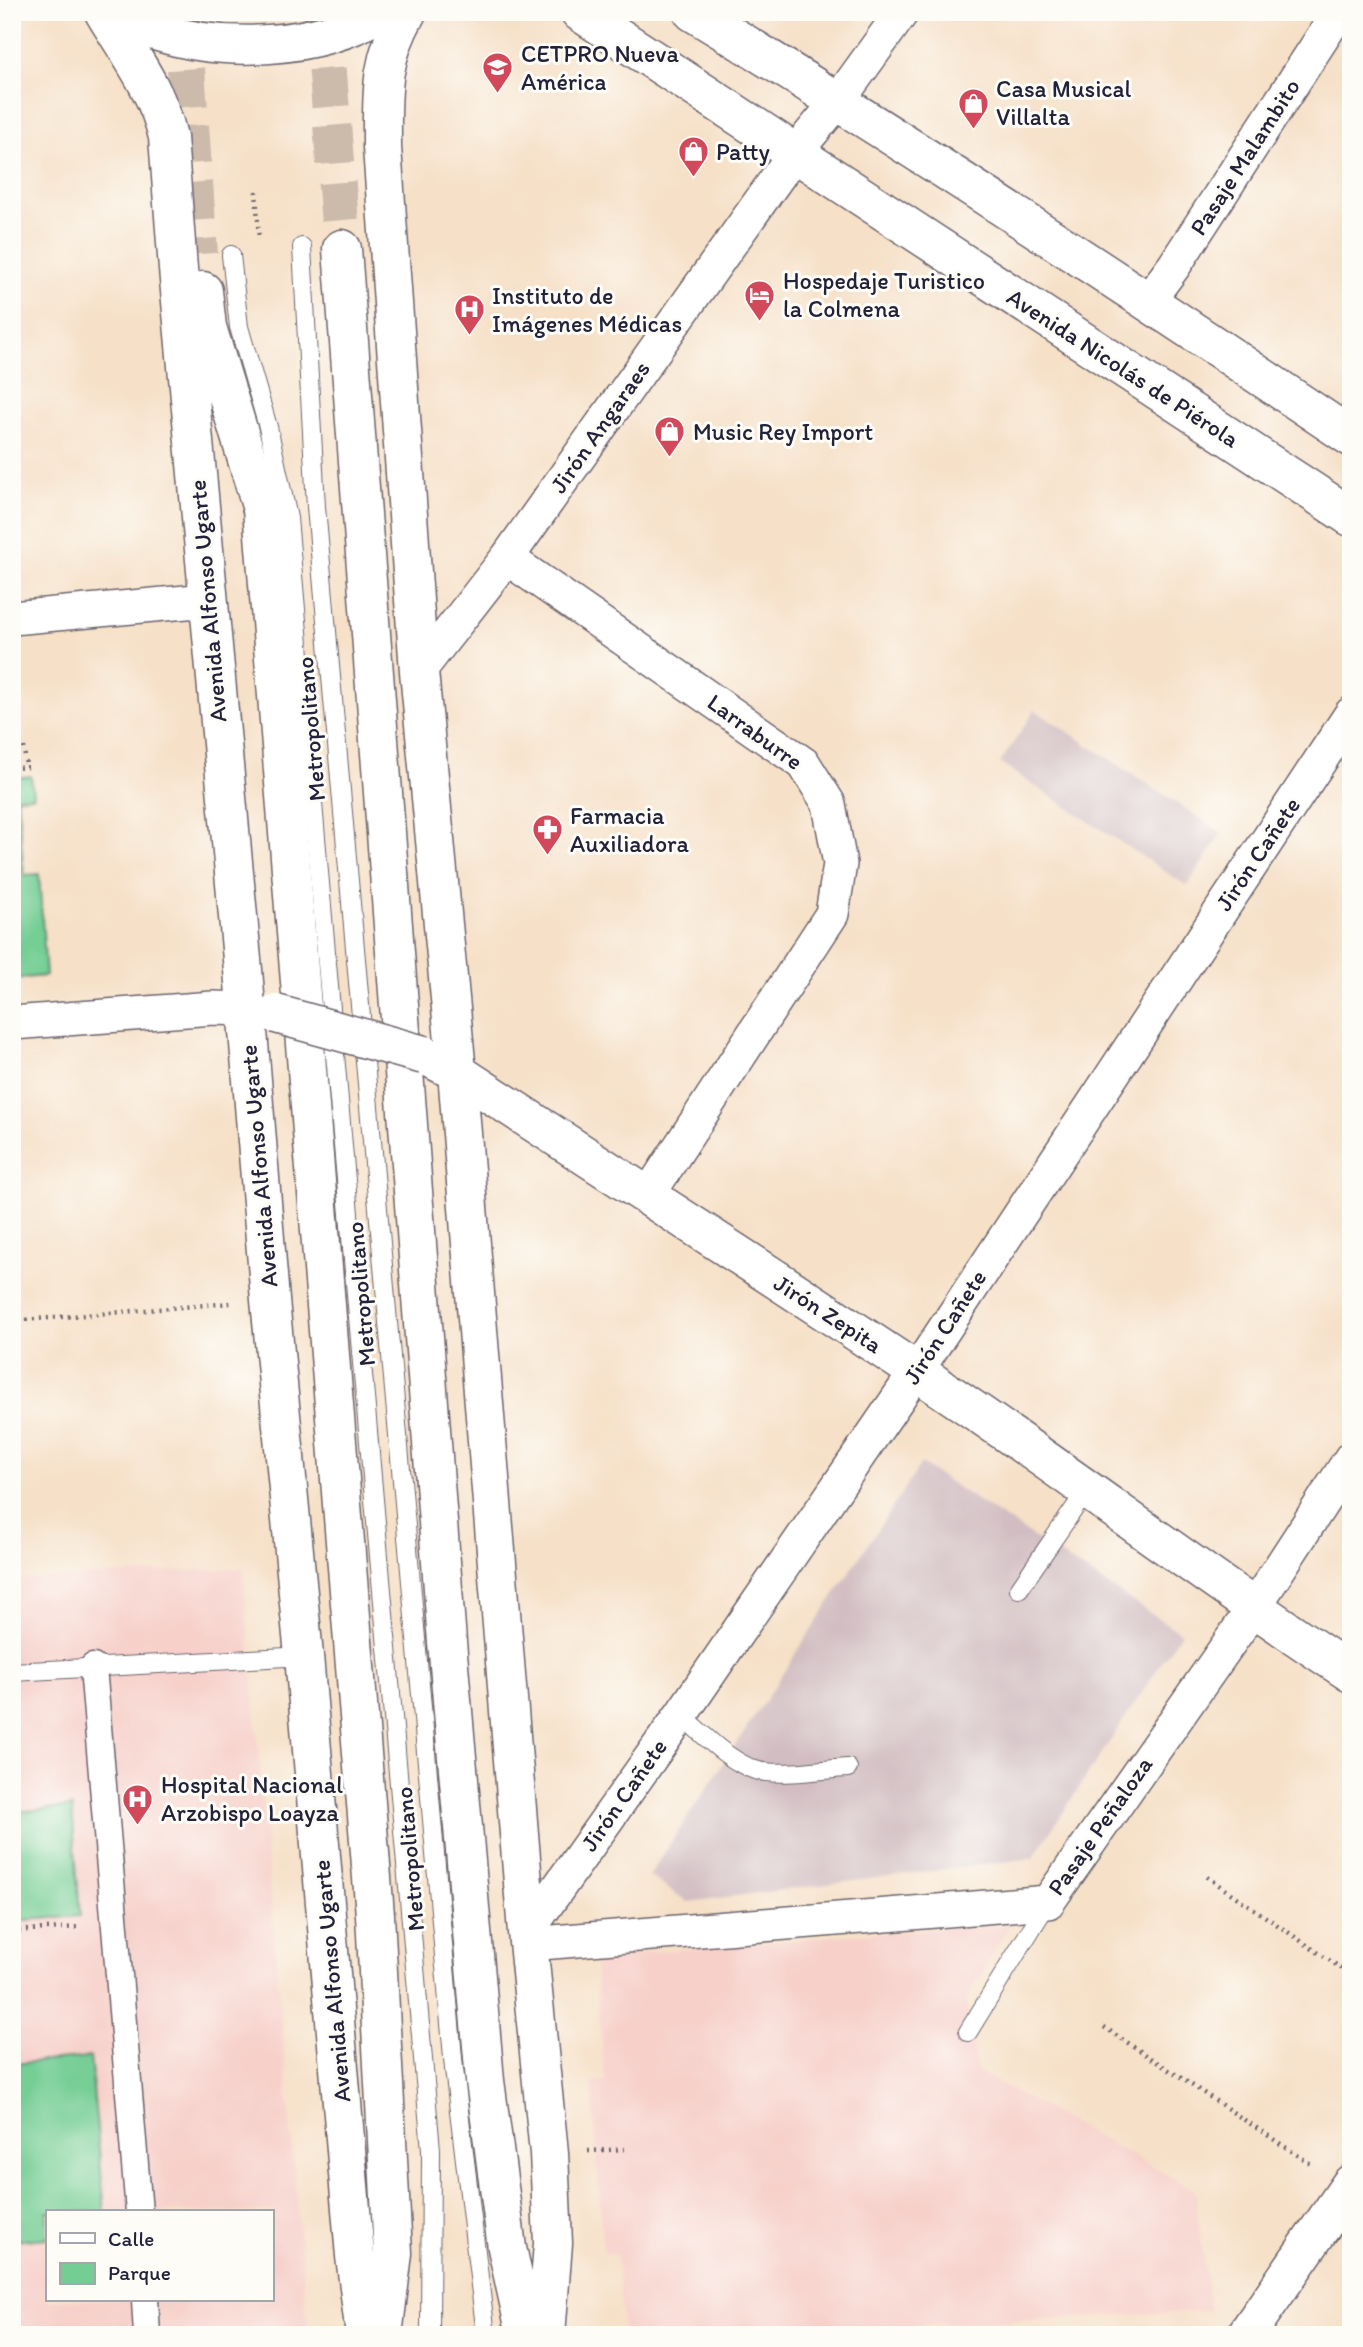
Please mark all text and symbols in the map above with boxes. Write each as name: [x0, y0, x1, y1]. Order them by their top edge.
place label: CETPRO Nueva América: [521, 39, 679, 96]
school or university icon: CETPRO Nueva América: [481, 51, 515, 95]
street label: Pasaje Malambito: [1183, 73, 1306, 240]
place label: Casa Musical Villalta: [996, 74, 1131, 131]
shop icon: Casa Musical Villalta: [956, 86, 990, 130]
shop icon: Patty: [676, 135, 710, 179]
place label: Patty: [716, 137, 770, 166]
place label: Hospedaje Turistico la Colmena: [783, 266, 985, 323]
hotel icon: Hospedaje Turistico la Colmena: [743, 278, 777, 322]
place label: Instituto de Imágenes Médicas: [492, 281, 682, 338]
street label: Avenida Nicolás de Piérola: [1002, 282, 1245, 454]
hospital icon: Instituto de Imágenes Médicas: [452, 293, 486, 337]
street label: Jirón Angaraes: [543, 355, 656, 498]
shop icon: Music Rey Import: [653, 415, 687, 459]
place label: Music Rey Import: [693, 417, 873, 446]
street label: Avenida Alfonso Ugarte: [182, 479, 233, 724]
street label: Metropolitano: [290, 656, 331, 803]
street label: Larraburre: [702, 687, 809, 776]
street label: Jirón Cañete: [1209, 791, 1306, 916]
place label: Farmacia Auxiliadora: [570, 801, 690, 858]
pharmacy icon: Farmacia Auxiliadora: [530, 813, 564, 857]
street label: Avenida Alfonso Ugarte: [233, 1044, 284, 1289]
street label: Metropolitano: [340, 1221, 381, 1368]
street label: Jirón Cañete: [897, 1264, 992, 1389]
street label: Jirón Zepita: [769, 1268, 888, 1360]
street label: Jirón Cañete: [574, 1733, 673, 1857]
street label: Pasaje Peñaloza: [1041, 1750, 1159, 1901]
place label: Hospital Nacional Arzobispo Loayza: [161, 1770, 343, 1827]
hospital icon: Hospital Nacional Arzobispo Loayza: [121, 1782, 155, 1826]
street label: Metropolitano: [389, 1786, 430, 1933]
street label: Avenida Alfonso Ugarte: [306, 1859, 357, 2104]
legend: [46, 2210, 273, 2302]
text: Calle: [108, 2226, 154, 2251]
text: Parque: [108, 2260, 171, 2285]

